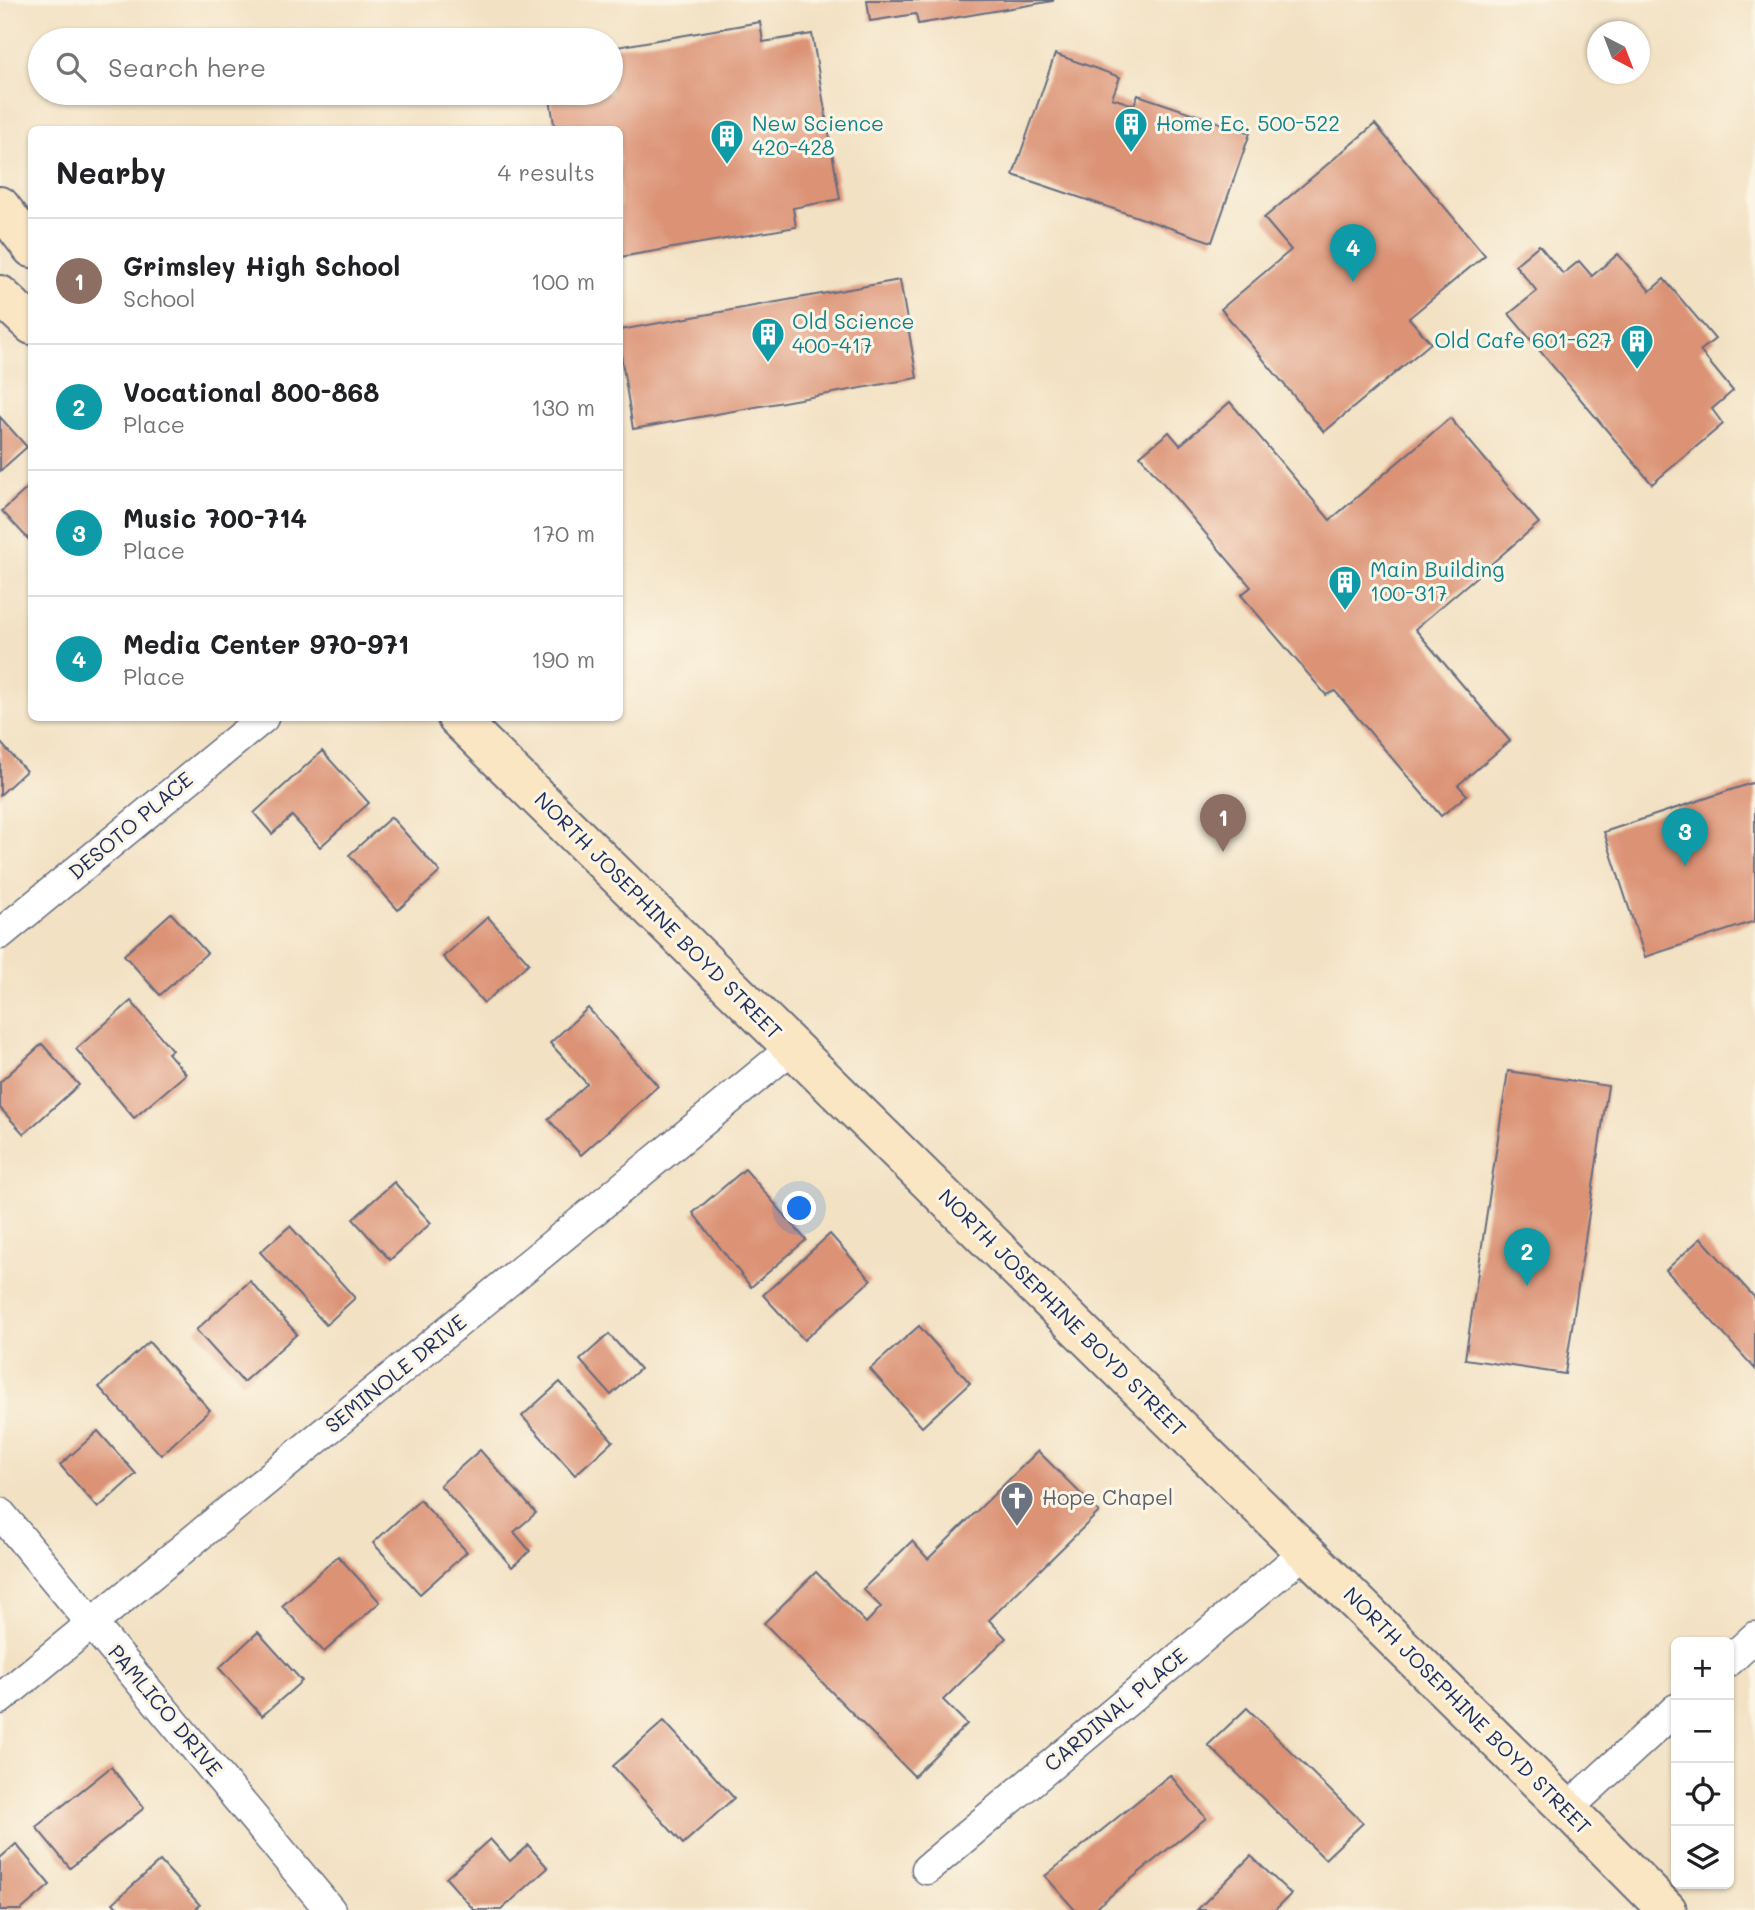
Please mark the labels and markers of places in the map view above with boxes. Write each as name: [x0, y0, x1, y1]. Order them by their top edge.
building icon: Home Ec. 500-522: [1112, 105, 1150, 154]
place label: New Science 420-428: [752, 109, 884, 160]
place label: Home Ec. 500-522: [1156, 109, 1340, 136]
building icon: New Science 420-428: [708, 117, 746, 166]
pin: 4: [1330, 224, 1376, 282]
place label: Old Science 400-417: [792, 307, 915, 358]
building icon: Old Science 400-417: [749, 315, 787, 364]
building icon: Old Cafe 601-627: [1618, 322, 1656, 371]
place label: Old Cafe 601-627: [1434, 326, 1612, 353]
place label: Main Building 100-317: [1370, 555, 1504, 606]
building icon: Main Building 100-317: [1326, 563, 1364, 612]
pin: 1: [1200, 794, 1246, 852]
pin: 3: [1662, 808, 1708, 866]
pin: 2: [1504, 1228, 1550, 1286]
church icon: Hope Chapel: [998, 1479, 1036, 1528]
place label: Hope Chapel: [1042, 1483, 1173, 1510]

